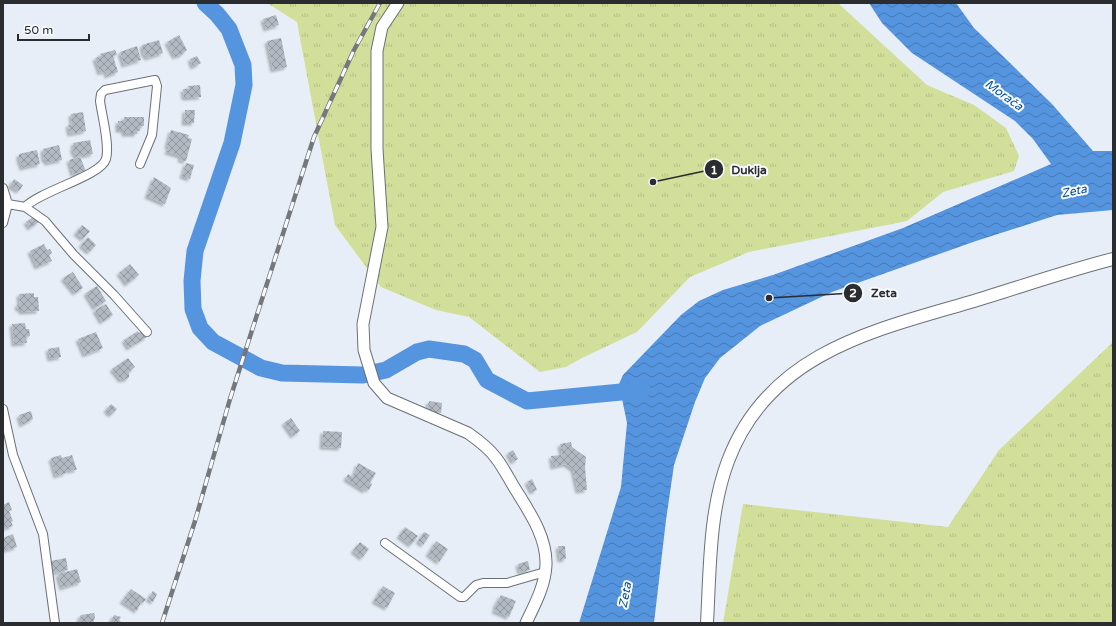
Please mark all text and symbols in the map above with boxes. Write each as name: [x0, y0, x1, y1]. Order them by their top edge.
scale bar: [18, 16, 89, 42]
text: 50 m: [24, 23, 53, 37]
water label: Morača: [982, 77, 1026, 114]
callout: Duklja: [704, 157, 775, 181]
text: 1: [710, 163, 718, 177]
text: Duklja: [731, 163, 767, 178]
water label: Zeta: [1060, 181, 1088, 201]
callout: Zeta: [843, 281, 905, 305]
text: 2: [849, 286, 857, 300]
text: Zeta: [871, 286, 897, 300]
water label: Zeta: [616, 581, 634, 609]

